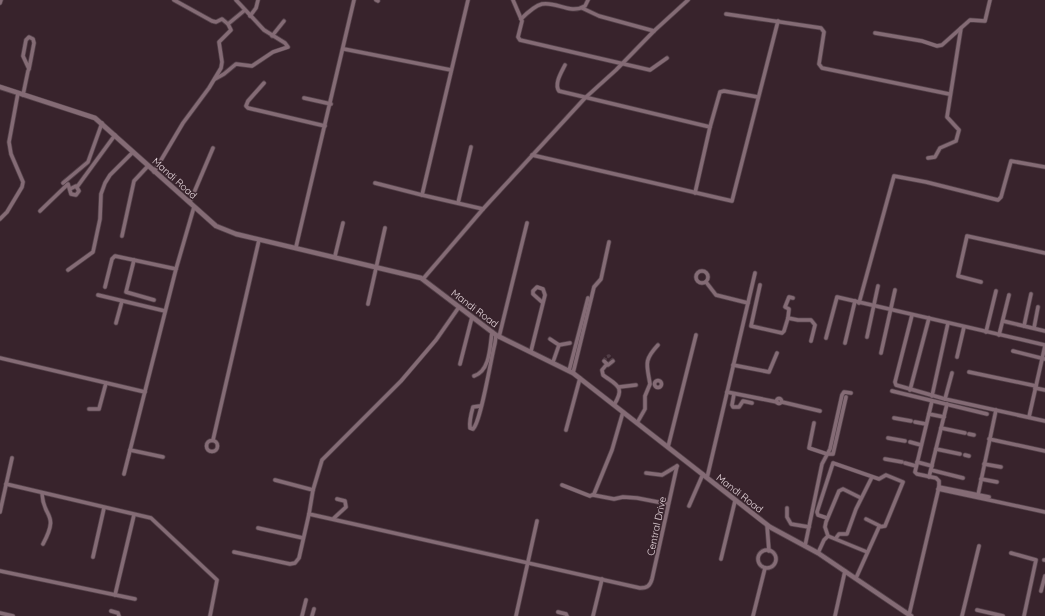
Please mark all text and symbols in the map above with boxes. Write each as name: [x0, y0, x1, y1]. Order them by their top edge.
street label: Mandi Road: [150, 155, 200, 202]
street label: Mandi Road: [448, 286, 501, 330]
street label: Mandi Road: [714, 471, 766, 516]
street label: Central Drive: [644, 495, 669, 557]

